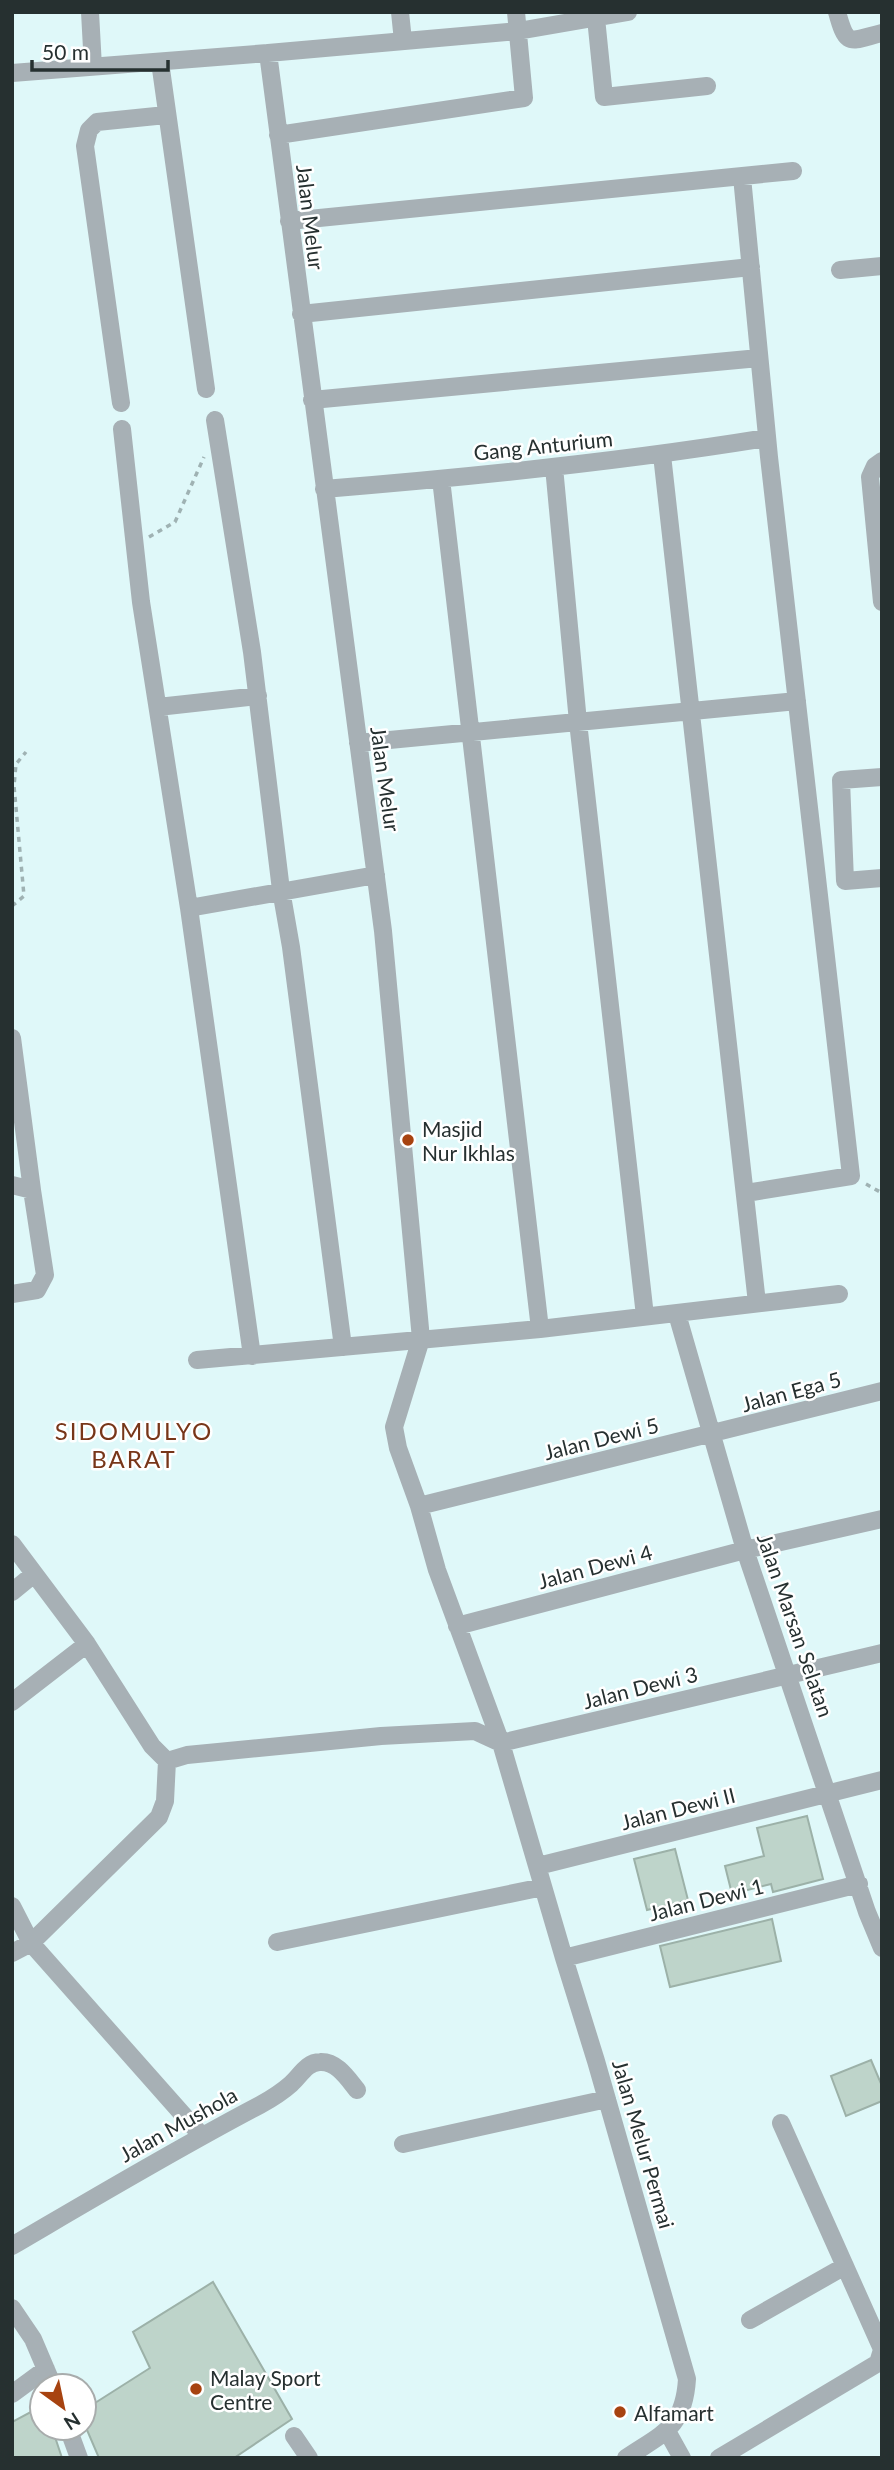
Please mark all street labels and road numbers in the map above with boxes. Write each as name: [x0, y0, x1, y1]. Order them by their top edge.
street label: Jalan Melur: [292, 163, 330, 271]
street label: Gang Anturium: [472, 425, 614, 465]
street label: Jalan Melur: [366, 725, 406, 834]
street label: Jalan Ega 5: [738, 1366, 844, 1416]
street label: Jalan Dewi 5: [541, 1412, 661, 1464]
street label: Jalan Marsan Selatan: [753, 1530, 839, 1720]
street label: Jalan Dewi 4: [535, 1539, 655, 1593]
street label: Jalan Dewi 3: [580, 1661, 700, 1713]
street label: Jalan Dewi II: [618, 1782, 738, 1834]
street label: Jalan Dewi 1: [646, 1873, 766, 1925]
street label: Jalan Melur Permai: [608, 2057, 680, 2231]
street label: Jalan Mushola: [115, 2081, 241, 2167]

